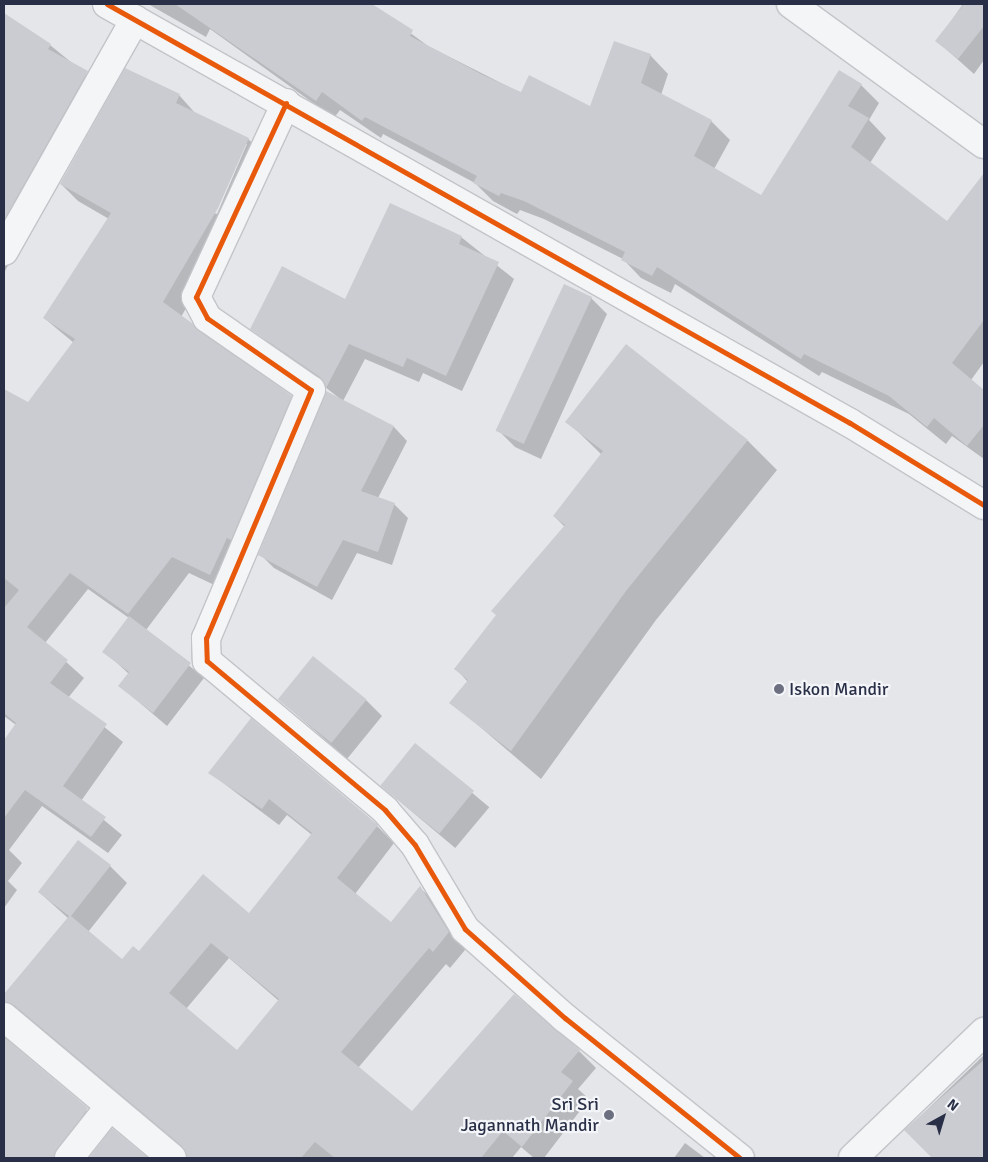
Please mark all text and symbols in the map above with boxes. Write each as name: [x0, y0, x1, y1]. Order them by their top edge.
place label: Iskon Mandir: [789, 678, 888, 700]
marker: Iskon Mandir: [773, 683, 785, 695]
north arrow: [918, 1092, 968, 1142]
place label: Sri Sri Jagannath Mandir: [461, 1094, 599, 1136]
text: N: [944, 1095, 962, 1115]
marker: Sri Sri Jagannath Mandir: [603, 1109, 615, 1121]

